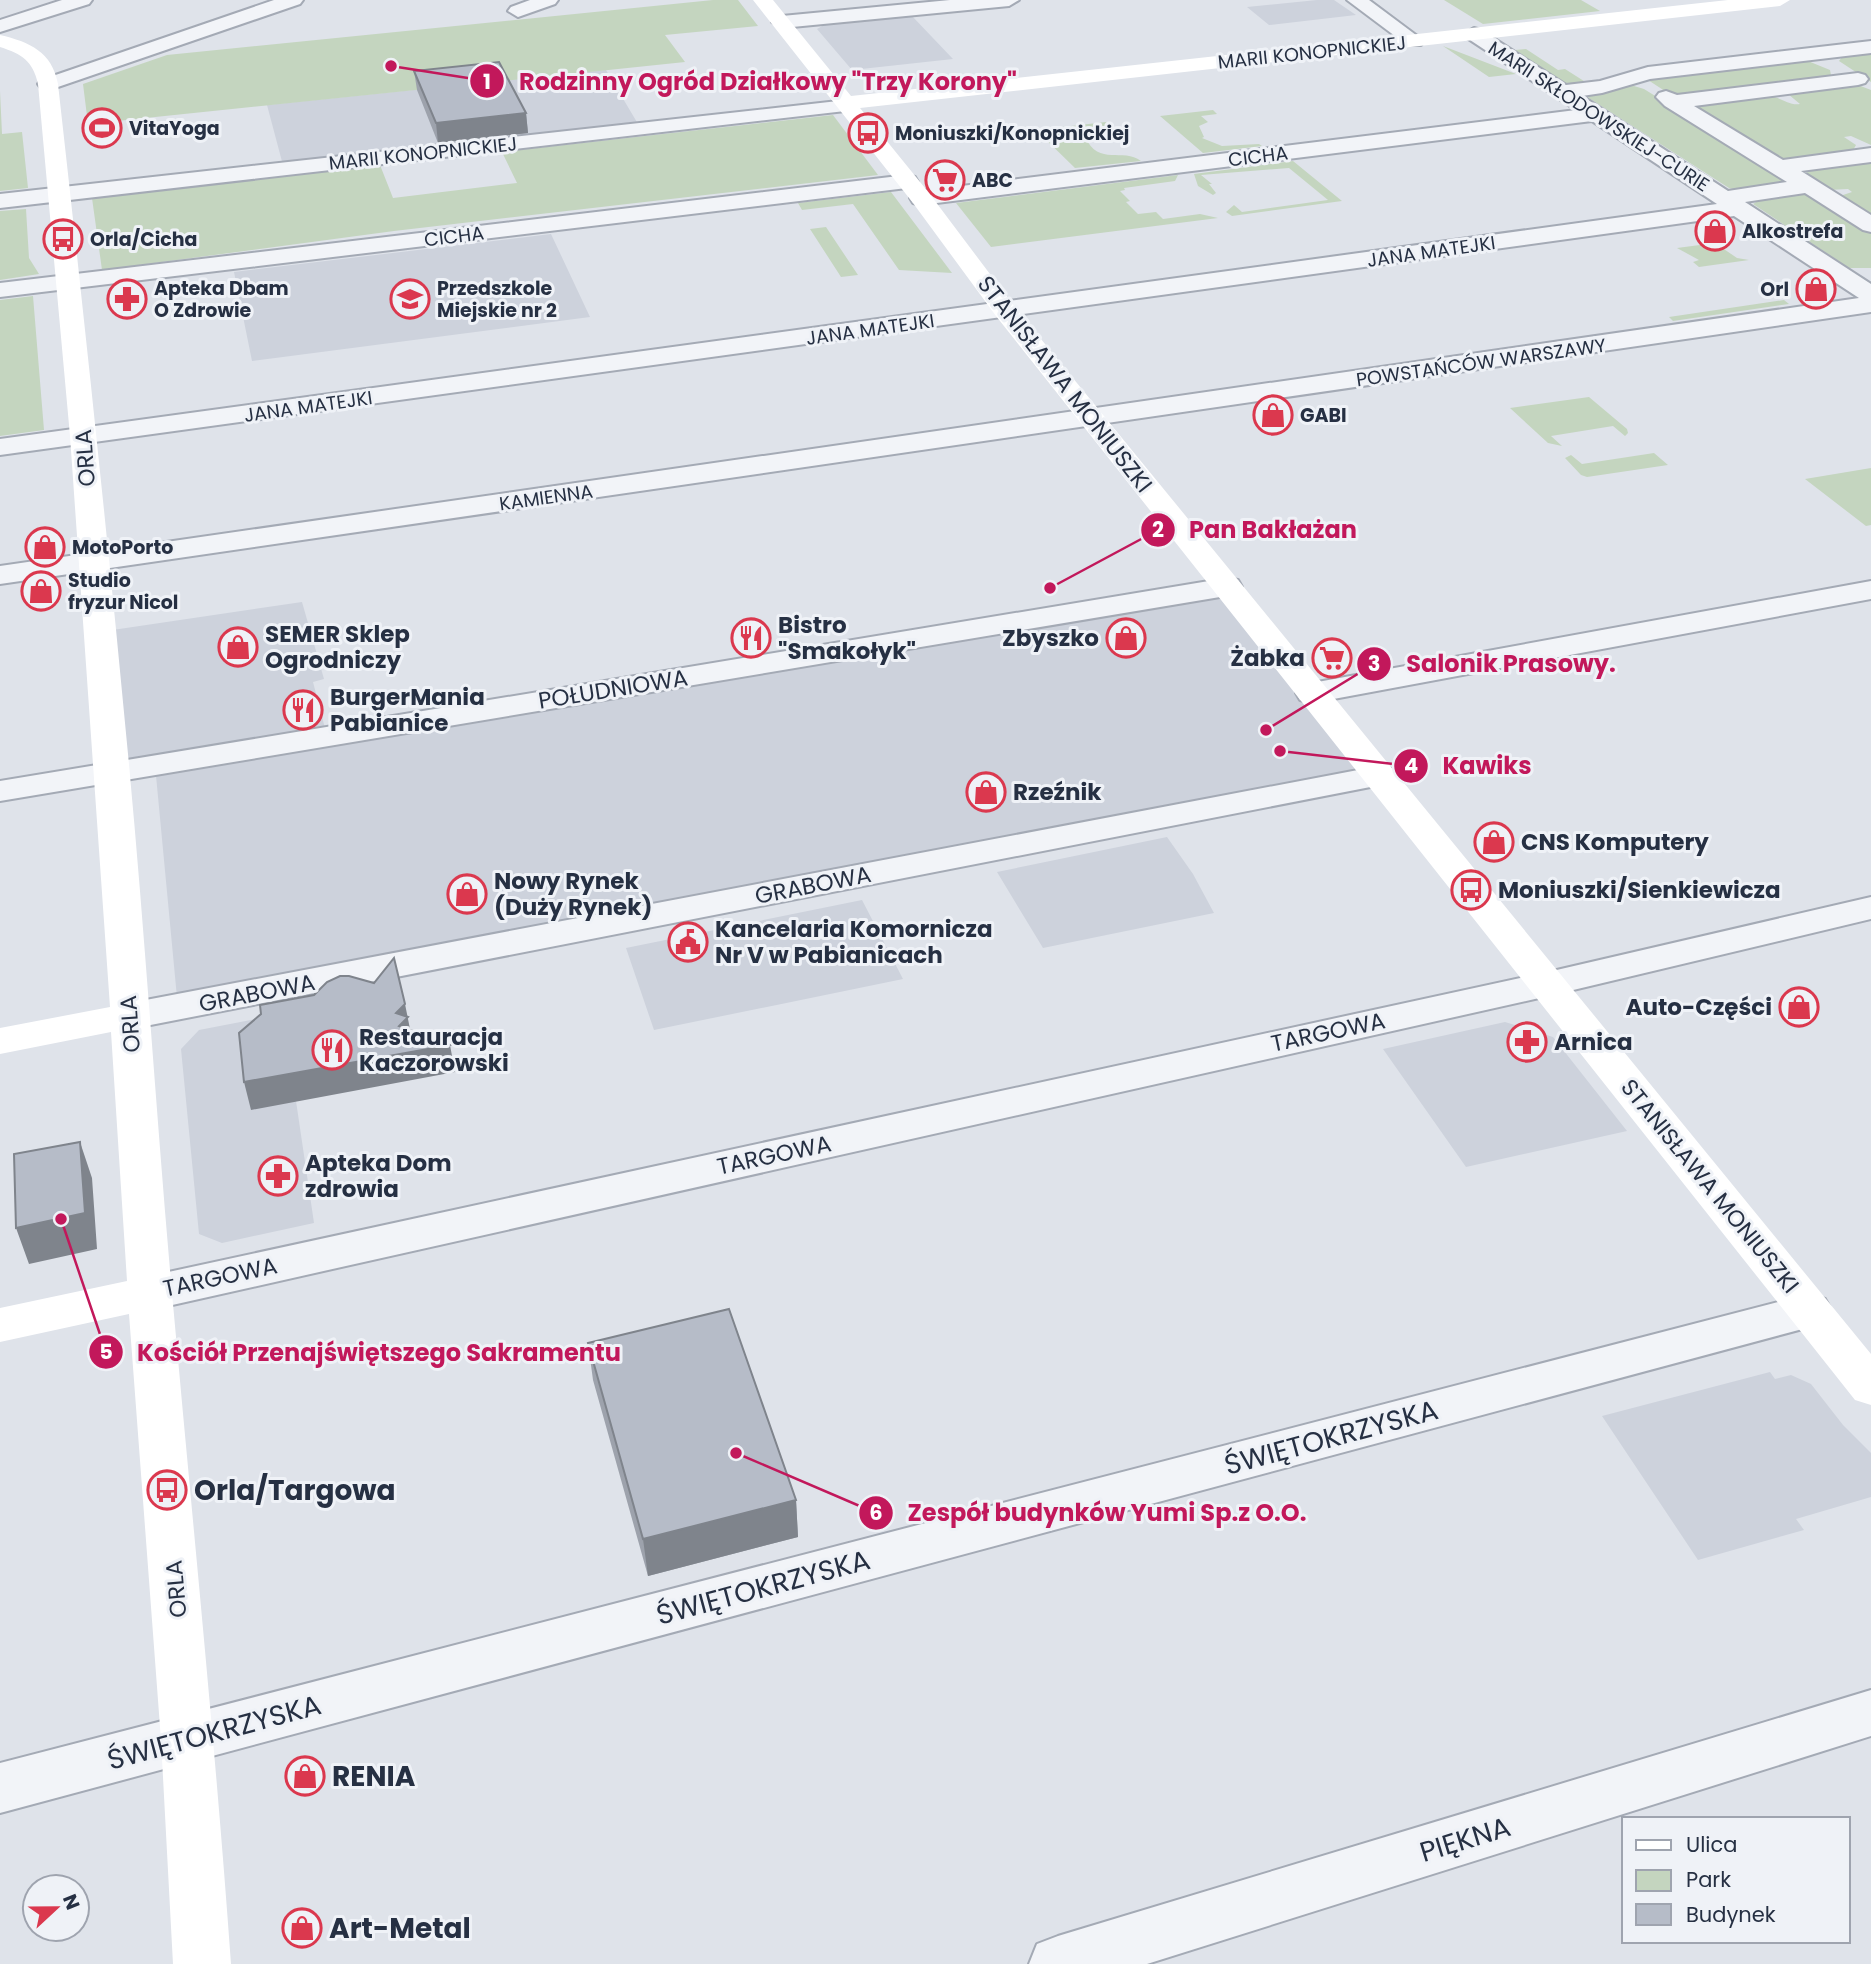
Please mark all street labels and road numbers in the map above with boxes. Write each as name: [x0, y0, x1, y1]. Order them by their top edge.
street label: MARII KONOPNICKIEJ: [1216, 29, 1408, 76]
street label: MARII SKŁODOWSKIEJ-CURIE: [1483, 35, 1715, 198]
street label: MARII KONOPNICKIEJ: [327, 130, 519, 177]
street label: CICHA: [1227, 139, 1290, 174]
street label: CICHA: [423, 219, 486, 254]
street label: JANA MATEJKI: [1365, 229, 1497, 274]
street label: STANISŁAWA MONIUSZKI: [970, 269, 1160, 499]
street label: JANA MATEJKI: [804, 307, 936, 352]
street label: POWSTAŃCÓW WARSZAWY: [1354, 332, 1608, 393]
street label: JANA MATEJKI: [242, 384, 374, 429]
street label: ORLA: [67, 428, 103, 488]
street label: KAMIENNA: [497, 478, 595, 517]
street label: POŁUDNIOWA: [536, 661, 690, 717]
street label: GRABOWA: [752, 858, 874, 912]
street label: GRABOWA: [196, 966, 318, 1020]
street label: ORLA: [112, 994, 148, 1054]
street label: TARGOWA: [1268, 1004, 1388, 1060]
street label: STANISŁAWA MONIUSZKI: [1614, 1072, 1806, 1300]
street label: TARGOWA: [714, 1127, 834, 1183]
street label: TARGOWA: [160, 1249, 280, 1305]
street label: ŚWIĘTOKRZYSKA: [1220, 1390, 1442, 1485]
street label: ŚWIĘTOKRZYSKA: [652, 1540, 874, 1635]
street label: ORLA: [158, 1559, 194, 1619]
street label: ŚWIĘTOKRZYSKA: [103, 1685, 325, 1780]
street label: PIĘKNA: [1415, 1807, 1515, 1872]

